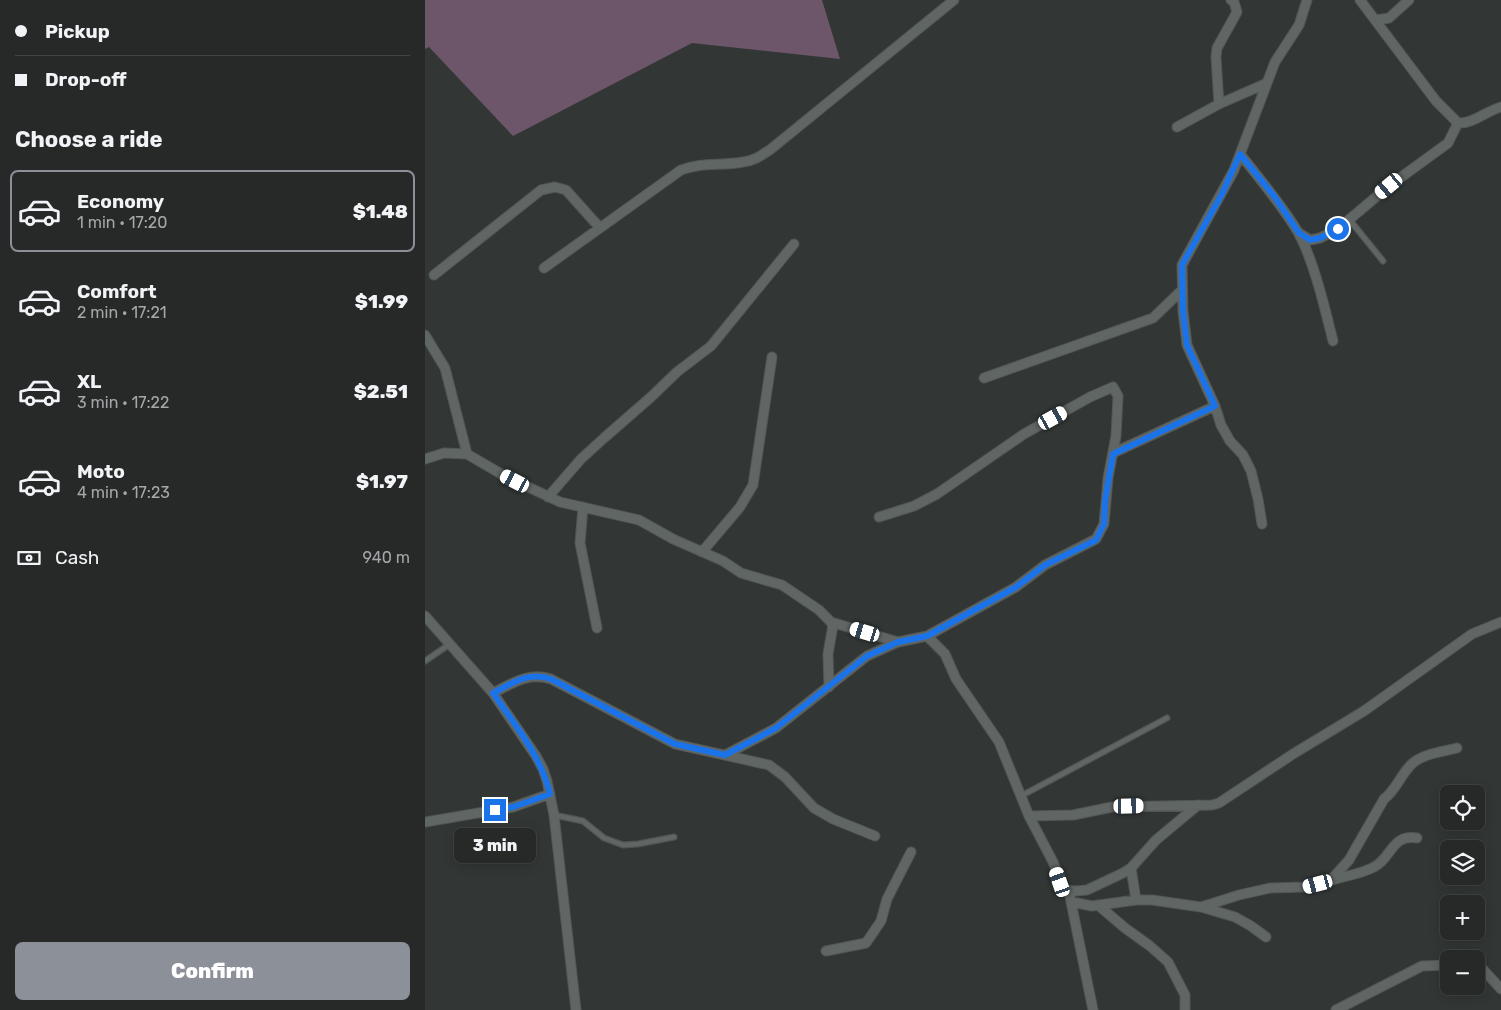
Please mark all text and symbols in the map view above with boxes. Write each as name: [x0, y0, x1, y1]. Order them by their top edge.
text: Pickup: [45, 20, 110, 43]
text: Drop-off: [45, 68, 127, 91]
text: Choose a ride: [15, 126, 162, 153]
car: [1372, 171, 1405, 201]
icon: car: [17, 189, 62, 234]
text: Economy: [77, 190, 164, 213]
text: $1.48: [353, 200, 408, 223]
text: 1 min · 17:20: [77, 213, 167, 232]
route start: [1327, 218, 1349, 240]
icon: car: [17, 279, 62, 324]
text: Comfort: [77, 280, 157, 303]
text: $1.99: [355, 290, 408, 313]
text: 2 min · 17:21: [77, 303, 167, 322]
icon: car: [17, 369, 62, 414]
text: XL: [77, 370, 101, 393]
text: $2.51: [354, 380, 408, 403]
text: 3 min · 17:22: [77, 393, 169, 412]
car: [1036, 404, 1069, 432]
icon: car: [17, 459, 62, 504]
text: Moto: [77, 460, 125, 483]
car: [498, 468, 531, 494]
text: $1.97: [356, 470, 408, 493]
text: 4 min · 17:23: [77, 483, 170, 502]
icon: cash: [15, 544, 43, 572]
text: Cash: [55, 546, 99, 569]
text: 940 m: [363, 548, 410, 567]
car: [848, 620, 881, 644]
map controls: [1440, 785, 1485, 995]
button: locate: [1440, 785, 1485, 830]
car: [1113, 798, 1144, 814]
route end: [484, 799, 506, 821]
callout: 3 min: [454, 828, 536, 862]
text: 3 min: [473, 836, 517, 855]
button: layers: [1440, 840, 1485, 885]
car: [1048, 865, 1071, 899]
car: [1301, 873, 1334, 895]
button: +: [1440, 895, 1485, 940]
button: Confirm: [15, 942, 410, 1000]
button: −: [1440, 950, 1485, 995]

